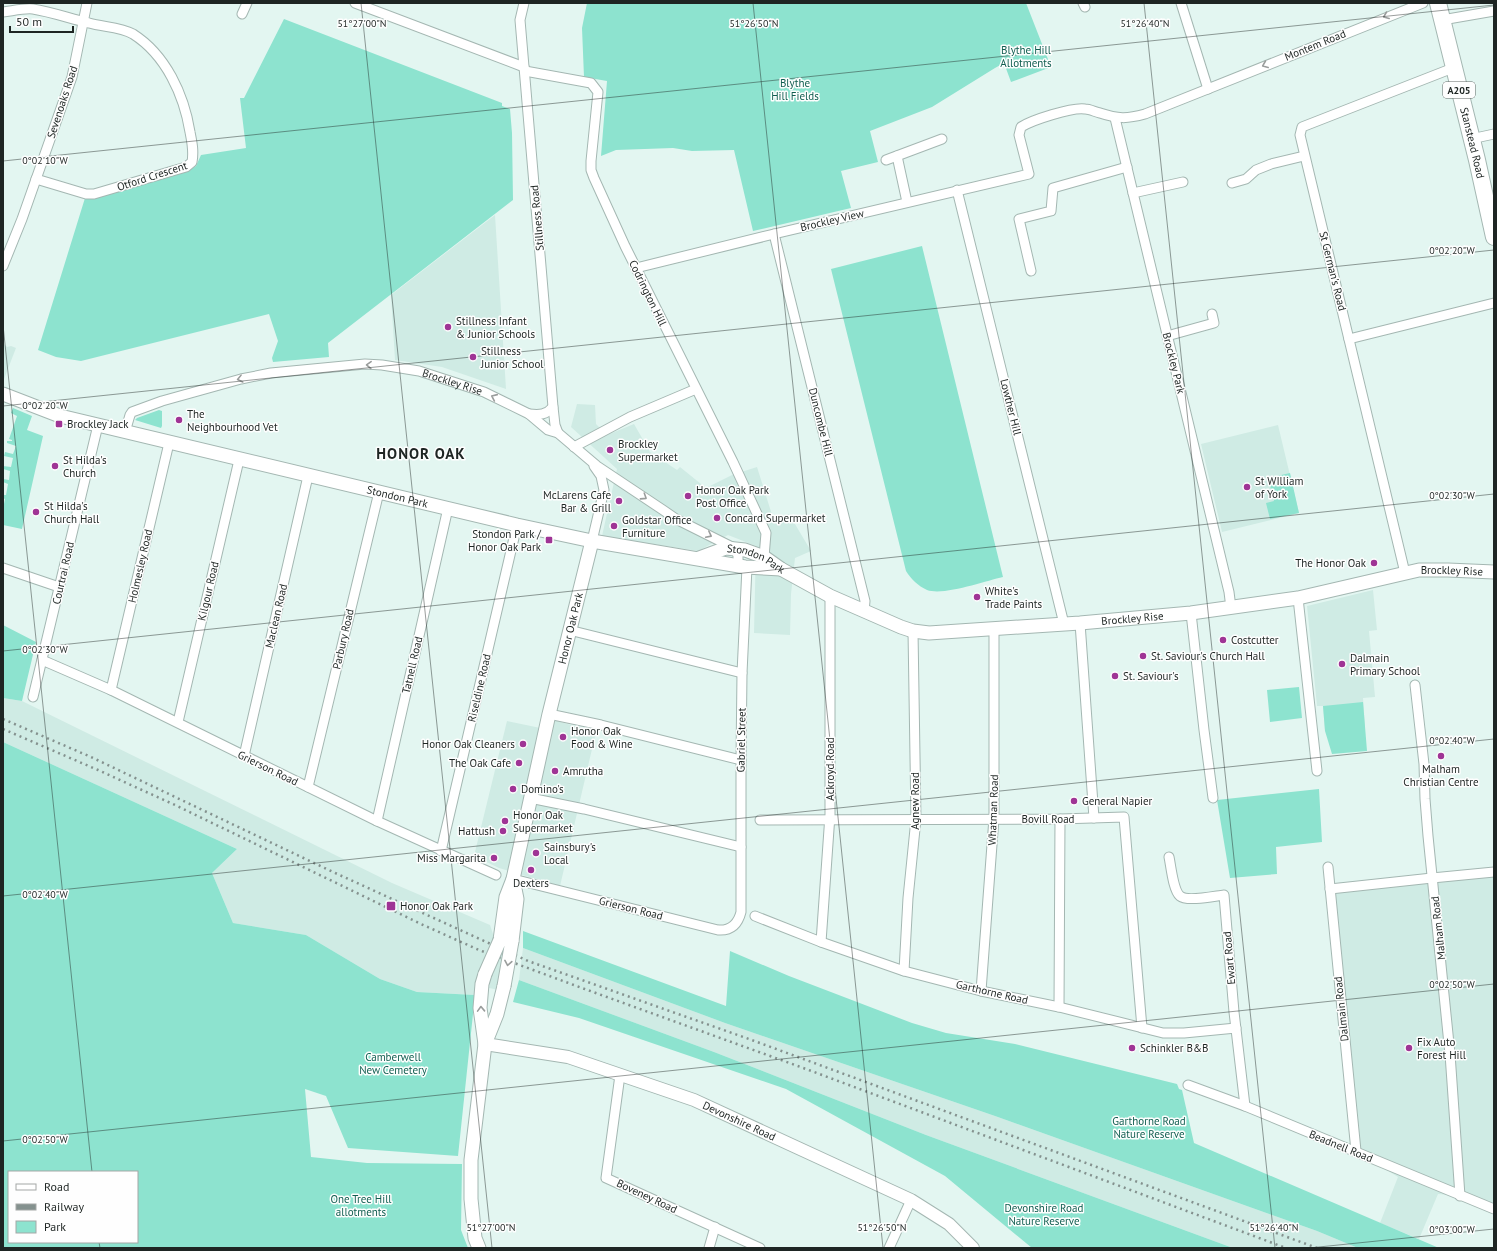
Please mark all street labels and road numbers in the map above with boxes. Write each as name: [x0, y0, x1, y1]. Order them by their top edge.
street label: Montem Road: [1282, 26, 1348, 64]
street label: Sevenoaks Road: [44, 64, 80, 140]
road number: A205: [1443, 82, 1475, 98]
street label: Stanstead Road: [1457, 106, 1488, 180]
street label: Otford Crescent: [115, 158, 189, 194]
street label: Stillness Road: [527, 184, 547, 252]
street label: Brockley View: [799, 206, 865, 234]
street label: St German's Road: [1316, 230, 1350, 312]
street label: Codrington Hill: [626, 258, 670, 329]
street label: Brockley Park: [1160, 331, 1189, 396]
street label: Brockley Rise: [421, 366, 485, 398]
street label: Lowther Hill: [997, 377, 1025, 437]
street label: Duncombe Hill: [806, 386, 836, 458]
street label: Stondon Park: [365, 482, 430, 511]
street label: Holmesley Road: [125, 528, 155, 604]
street label: Courtrai Road: [49, 540, 77, 606]
street label: Stondon Park: [726, 541, 788, 577]
street label: Kilgour Road: [194, 560, 222, 622]
street label: Brockley Rise: [1421, 563, 1484, 579]
street label: Maclean Road: [262, 582, 290, 650]
street label: Honor Oak Park: [555, 590, 586, 665]
street label: Parbury Road: [329, 607, 357, 671]
street label: Brockley Rise: [1101, 608, 1164, 628]
street label: Tatnell Road: [399, 635, 425, 695]
street label: Riseldine Road: [464, 652, 494, 723]
street label: Gabriel Street: [733, 707, 749, 772]
street label: Ackroyd Road: [823, 737, 837, 801]
street label: Grierson Road: [235, 747, 301, 789]
street label: Agnew Road: [908, 772, 922, 830]
street label: Whatman Road: [985, 774, 1001, 846]
street label: Bovill Road: [1021, 812, 1075, 826]
street label: Grierson Road: [598, 893, 665, 923]
street label: Malham Road: [1428, 895, 1448, 961]
street label: Ewart Road: [1220, 931, 1238, 985]
street label: Dalmain Road: [1331, 976, 1351, 1042]
street label: Garthorne Road: [955, 977, 1029, 1007]
street label: Devonshire Road: [701, 1098, 778, 1144]
street label: Beadnell Road: [1307, 1127, 1375, 1165]
street label: Boveney Road: [614, 1176, 680, 1216]

